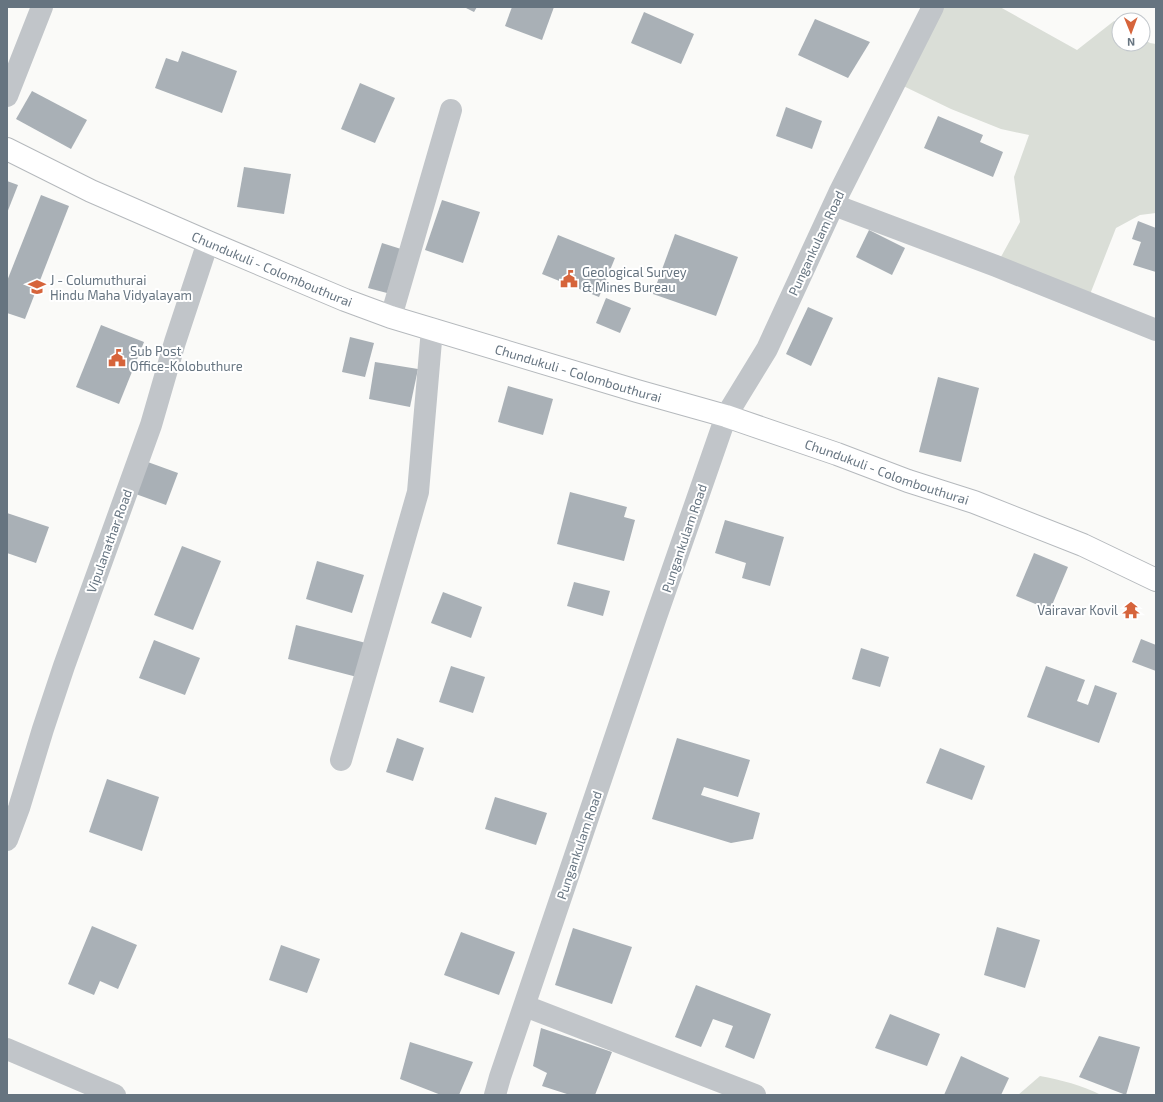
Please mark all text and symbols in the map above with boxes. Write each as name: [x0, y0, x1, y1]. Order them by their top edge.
north arrow: [1111, 12, 1151, 52]
text: N: [1127, 36, 1135, 49]
street label: Pungankulam Road: [785, 188, 847, 298]
street label: Chundukuli - Colombouthurai: [189, 228, 354, 310]
place label: Geological Survey & Mines Bureau: [582, 264, 687, 295]
public building icon: Geological Survey & Mines Bureau: [559, 269, 579, 289]
place label: J - Columuthurai Hindu Maha Vidyalayam: [50, 272, 192, 303]
school or university icon: J - Columuthurai Hindu Maha Vidyalayam: [27, 277, 47, 297]
street label: Chundukuli - Colombouthurai: [493, 341, 663, 406]
place label: Sub Post Office-Kolobuthure: [130, 343, 243, 374]
public building icon: Sub Post Office-Kolobuthure: [107, 348, 127, 368]
street label: Chundukuli - Colombouthurai: [803, 436, 971, 508]
street label: Pungankulam Road: [658, 482, 710, 594]
street label: Vipulanathar Road: [83, 487, 135, 595]
temple icon: Vairavar Kovil: [1121, 600, 1141, 620]
place label: Vairavar Kovil: [1037, 602, 1118, 618]
street label: Pungankulam Road: [553, 789, 605, 901]

